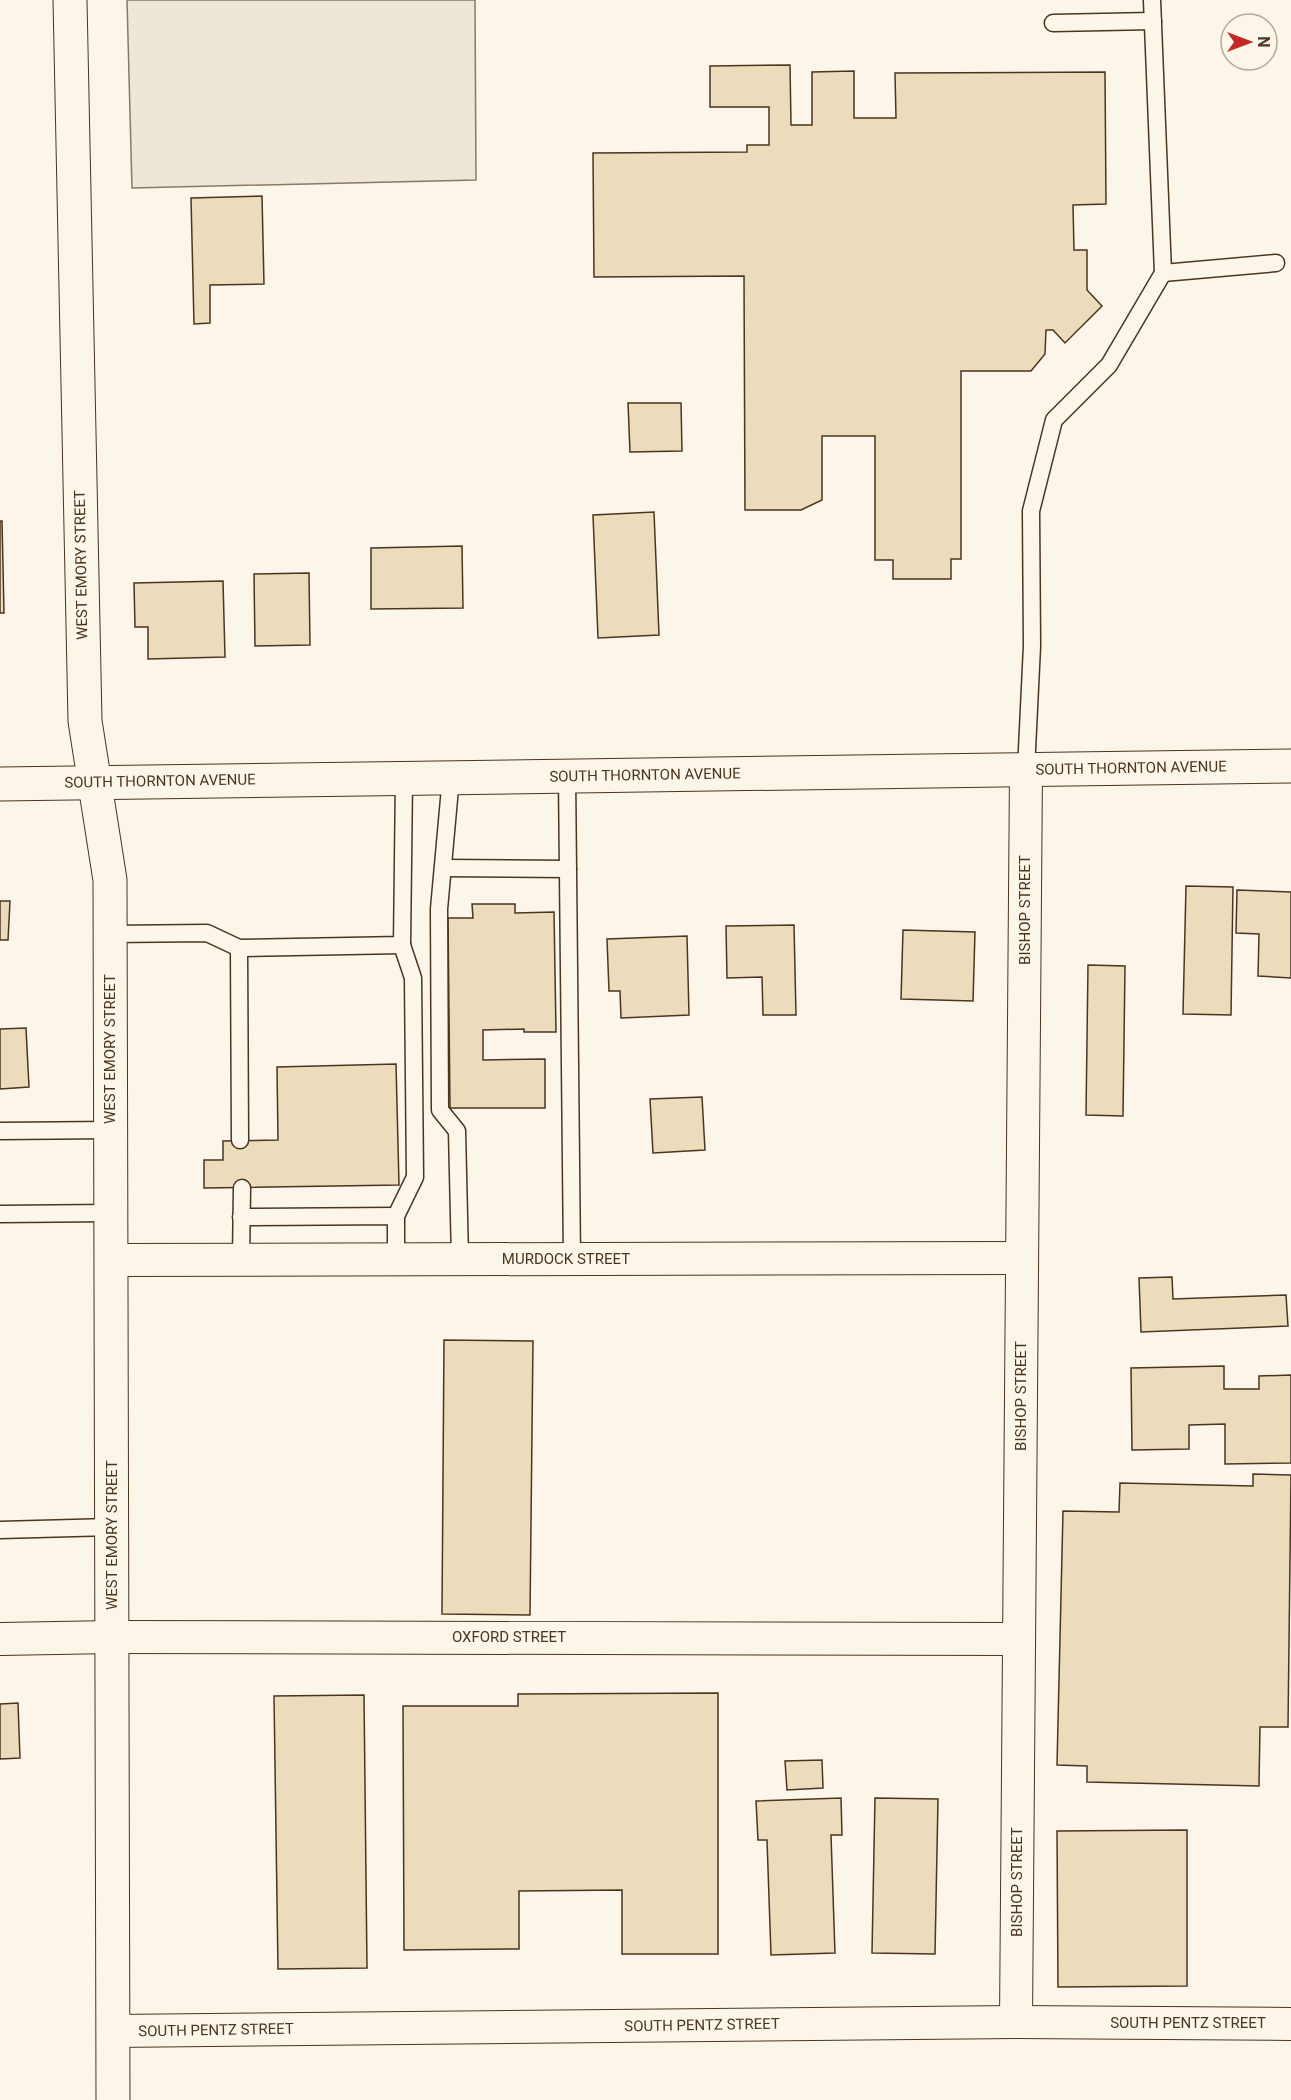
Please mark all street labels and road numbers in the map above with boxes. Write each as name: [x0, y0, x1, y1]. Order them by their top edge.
street label: WEST EMORY STREET: [71, 490, 91, 640]
street label: SOUTH THORNTON AVENUE: [1035, 757, 1227, 779]
street label: SOUTH THORNTON AVENUE: [549, 764, 741, 786]
street label: SOUTH THORNTON AVENUE: [64, 770, 256, 792]
street label: BISHOP STREET: [1016, 855, 1034, 965]
street label: WEST EMORY STREET: [101, 974, 119, 1124]
street label: MURDOCK STREET: [502, 1250, 630, 1268]
street label: BISHOP STREET: [1012, 1341, 1030, 1451]
street label: WEST EMORY STREET: [103, 1460, 121, 1610]
street label: OXFORD STREET: [452, 1628, 566, 1646]
street label: BISHOP STREET: [1008, 1827, 1026, 1937]
street label: SOUTH PENTZ STREET: [1110, 2014, 1266, 2032]
street label: SOUTH PENTZ STREET: [624, 2015, 780, 2035]
street label: SOUTH PENTZ STREET: [138, 2020, 294, 2040]

